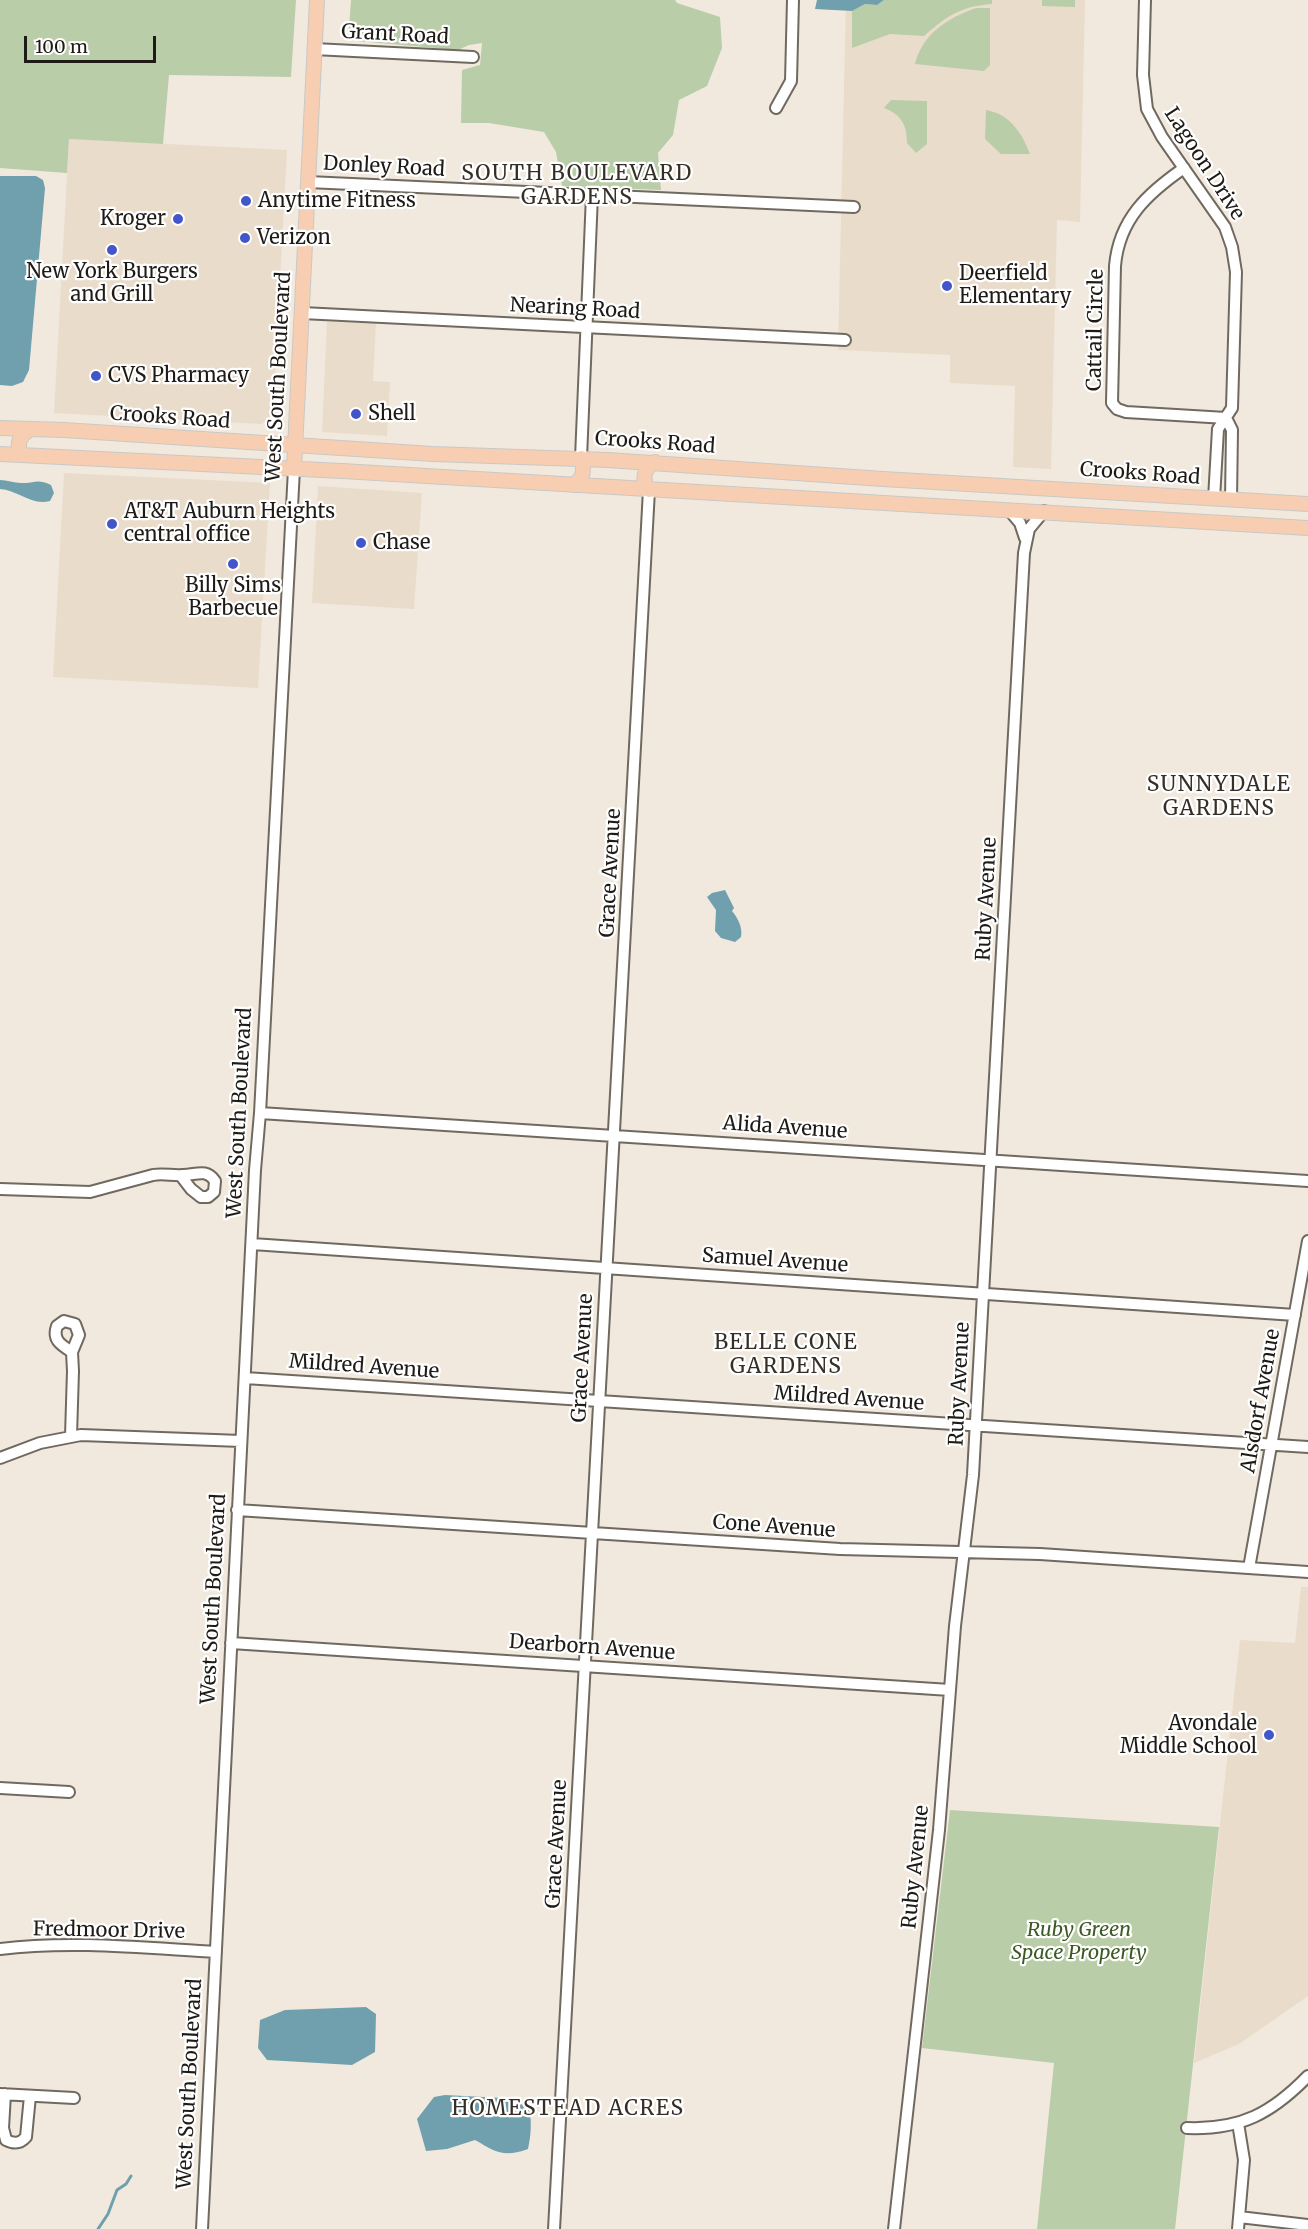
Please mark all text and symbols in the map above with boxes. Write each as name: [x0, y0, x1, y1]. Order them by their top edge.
street label: Grant Road: [341, 20, 449, 50]
scale bar: [27, 24, 159, 62]
text: 100 m: [35, 35, 88, 58]
street label: Lagoon Drive: [1159, 103, 1249, 225]
street label: Donley Road: [322, 152, 446, 182]
district label: SOUTH BOULEVARD GARDENS: [461, 161, 693, 211]
place label: Anytime Fitness: [258, 189, 416, 213]
marker: Anytime Fitness: [239, 194, 253, 208]
place label: Kroger: [100, 207, 166, 231]
marker: Kroger: [171, 212, 185, 226]
place label: Verizon: [257, 226, 331, 250]
marker: Verizon: [238, 231, 252, 245]
marker: New York Burgers and Grill: [105, 243, 119, 257]
place label: New York Burgers and Grill: [26, 260, 198, 307]
place label: Deerfield Elementary: [959, 262, 1071, 309]
street label: Cattail Circle: [1083, 269, 1109, 391]
street label: West South Boulevard: [261, 271, 297, 483]
marker: Deerfield Elementary: [940, 279, 954, 293]
street label: Nearing Road: [509, 294, 641, 324]
place label: CVS Pharmacy: [108, 364, 249, 388]
marker: CVS Pharmacy: [89, 369, 103, 383]
street label: Crooks Road: [109, 402, 231, 434]
place label: Shell: [368, 402, 416, 426]
marker: Shell: [349, 407, 363, 421]
street label: Crooks Road: [594, 427, 716, 459]
street label: Crooks Road: [1079, 458, 1201, 490]
place label: AT&T Auburn Heights central office: [124, 500, 335, 547]
marker: AT&T Auburn Heights central office: [105, 517, 119, 531]
place label: Chase: [373, 531, 430, 555]
marker: Chase: [354, 536, 368, 550]
marker: Billy Sims Barbecue: [226, 557, 240, 571]
place label: Billy Sims Barbecue: [185, 574, 281, 621]
district label: SUNNYDALE GARDENS: [1147, 772, 1291, 822]
street label: Grace Avenue: [596, 808, 626, 938]
street label: Ruby Avenue: [972, 836, 1002, 962]
street label: West South Boulevard: [222, 1007, 258, 1219]
street label: Alida Avenue: [722, 1112, 848, 1144]
street label: Samuel Avenue: [701, 1244, 849, 1278]
street label: Grace Avenue: [568, 1293, 598, 1423]
street label: Ruby Avenue: [945, 1321, 975, 1447]
street label: Alsdorf Avenue: [1237, 1327, 1285, 1475]
district label: BELLE CONE GARDENS: [714, 1330, 858, 1380]
street label: Mildred Avenue: [288, 1350, 440, 1384]
street label: Mildred Avenue: [773, 1382, 925, 1416]
street label: West South Boulevard: [196, 1493, 232, 1705]
street label: Cone Avenue: [712, 1511, 836, 1543]
street label: Dearborn Avenue: [508, 1630, 676, 1666]
place label: Avondale Middle School: [1120, 1712, 1257, 1759]
marker: Avondale Middle School: [1262, 1728, 1276, 1742]
street label: Grace Avenue: [542, 1779, 572, 1909]
street label: Ruby Avenue: [898, 1804, 934, 1930]
street label: Fredmoor Drive: [33, 1918, 185, 1944]
park label: Ruby Green Space Property: [1011, 1918, 1147, 1965]
street label: West South Boulevard: [172, 1978, 208, 2190]
district label: HOMESTEAD ACRES: [451, 2096, 685, 2122]

